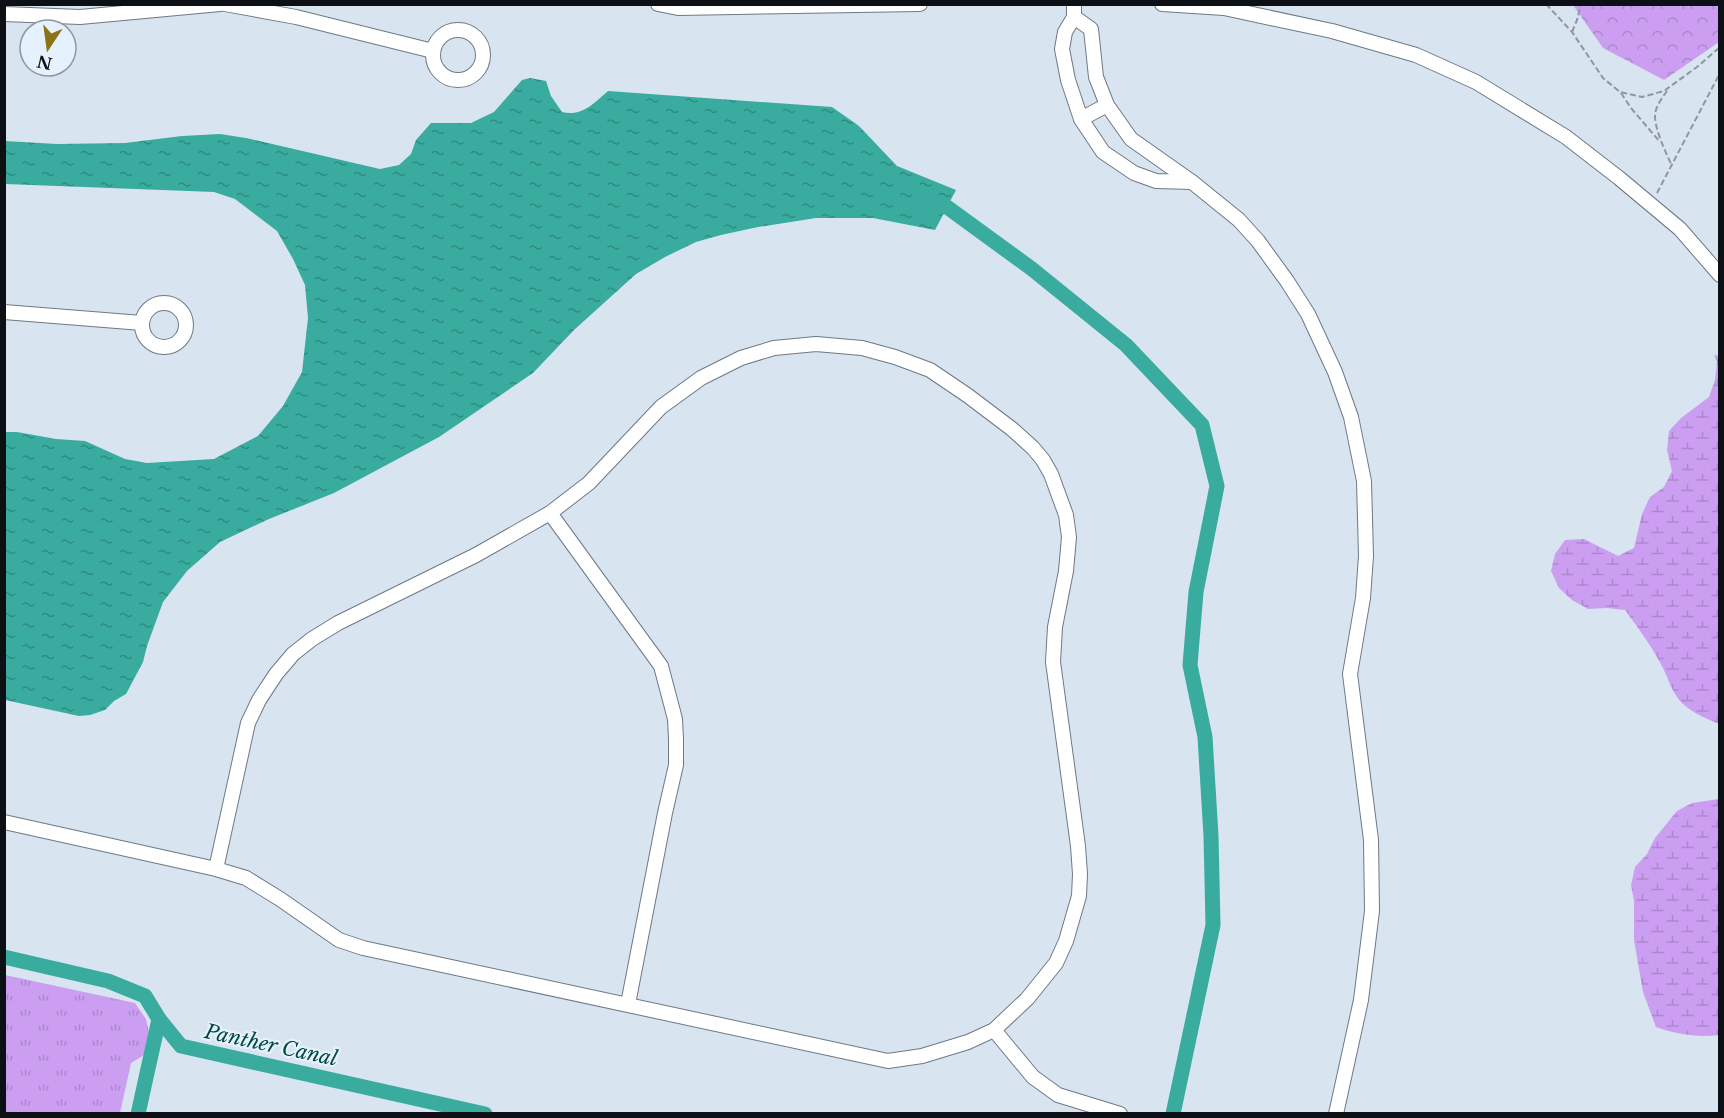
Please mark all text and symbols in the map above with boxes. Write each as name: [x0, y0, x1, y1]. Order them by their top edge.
north arrow: [18, 18, 78, 78]
text: N: [35, 51, 54, 74]
water label: Panther Canal: [201, 1019, 340, 1071]

